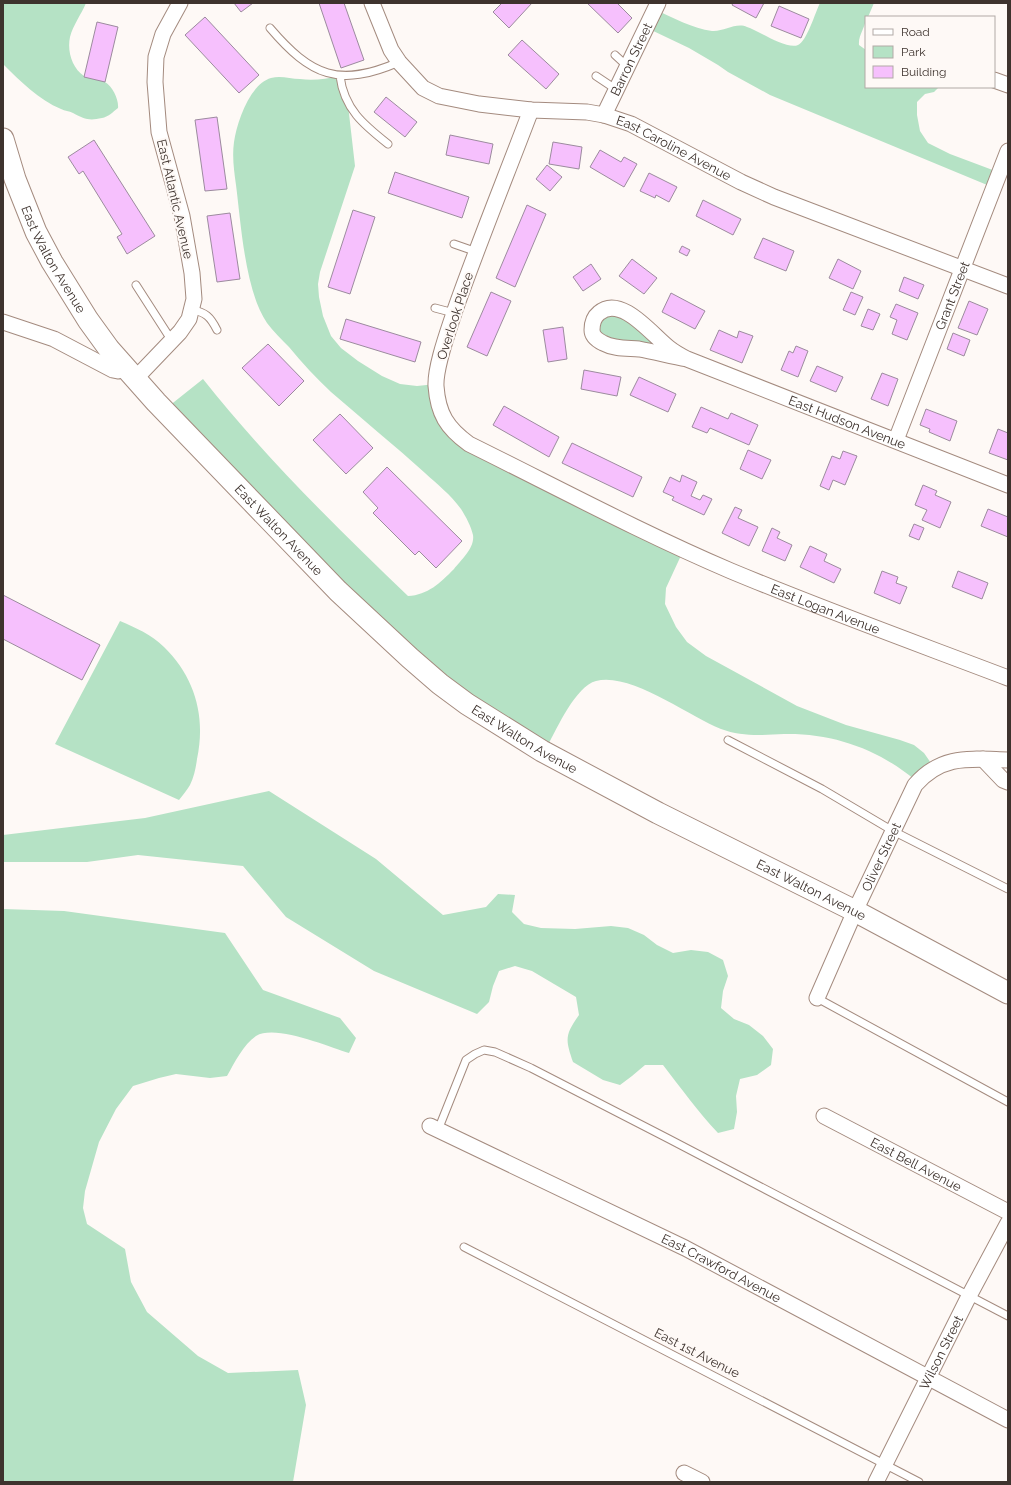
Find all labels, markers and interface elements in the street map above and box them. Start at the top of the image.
legend [865,16,995,88]
street label: Barron Street [607,20,655,98]
text: Road [901,25,930,39]
text: Park [901,45,926,59]
text: Building [901,65,947,79]
street label: East Caroline Avenue [614,112,734,183]
street label: East Atlantic Avenue [154,138,196,261]
street label: East Walton Avenue [19,203,89,316]
street label: Grant Street [932,258,972,332]
street label: Overlook Place [434,270,476,362]
street label: East Hudson Avenue [787,392,908,452]
street label: East Walton Avenue [232,481,326,578]
street label: East Logan Avenue [769,581,882,637]
street label: East Walton Avenue [469,701,580,776]
street label: Oliver Street [858,819,904,893]
street label: East Walton Avenue [754,856,869,923]
street label: East Bell Avenue [868,1134,965,1194]
street label: East Crawford Avenue [659,1230,784,1305]
street label: Wilson Street [916,1312,966,1392]
street label: East 1st Avenue [652,1325,742,1381]

